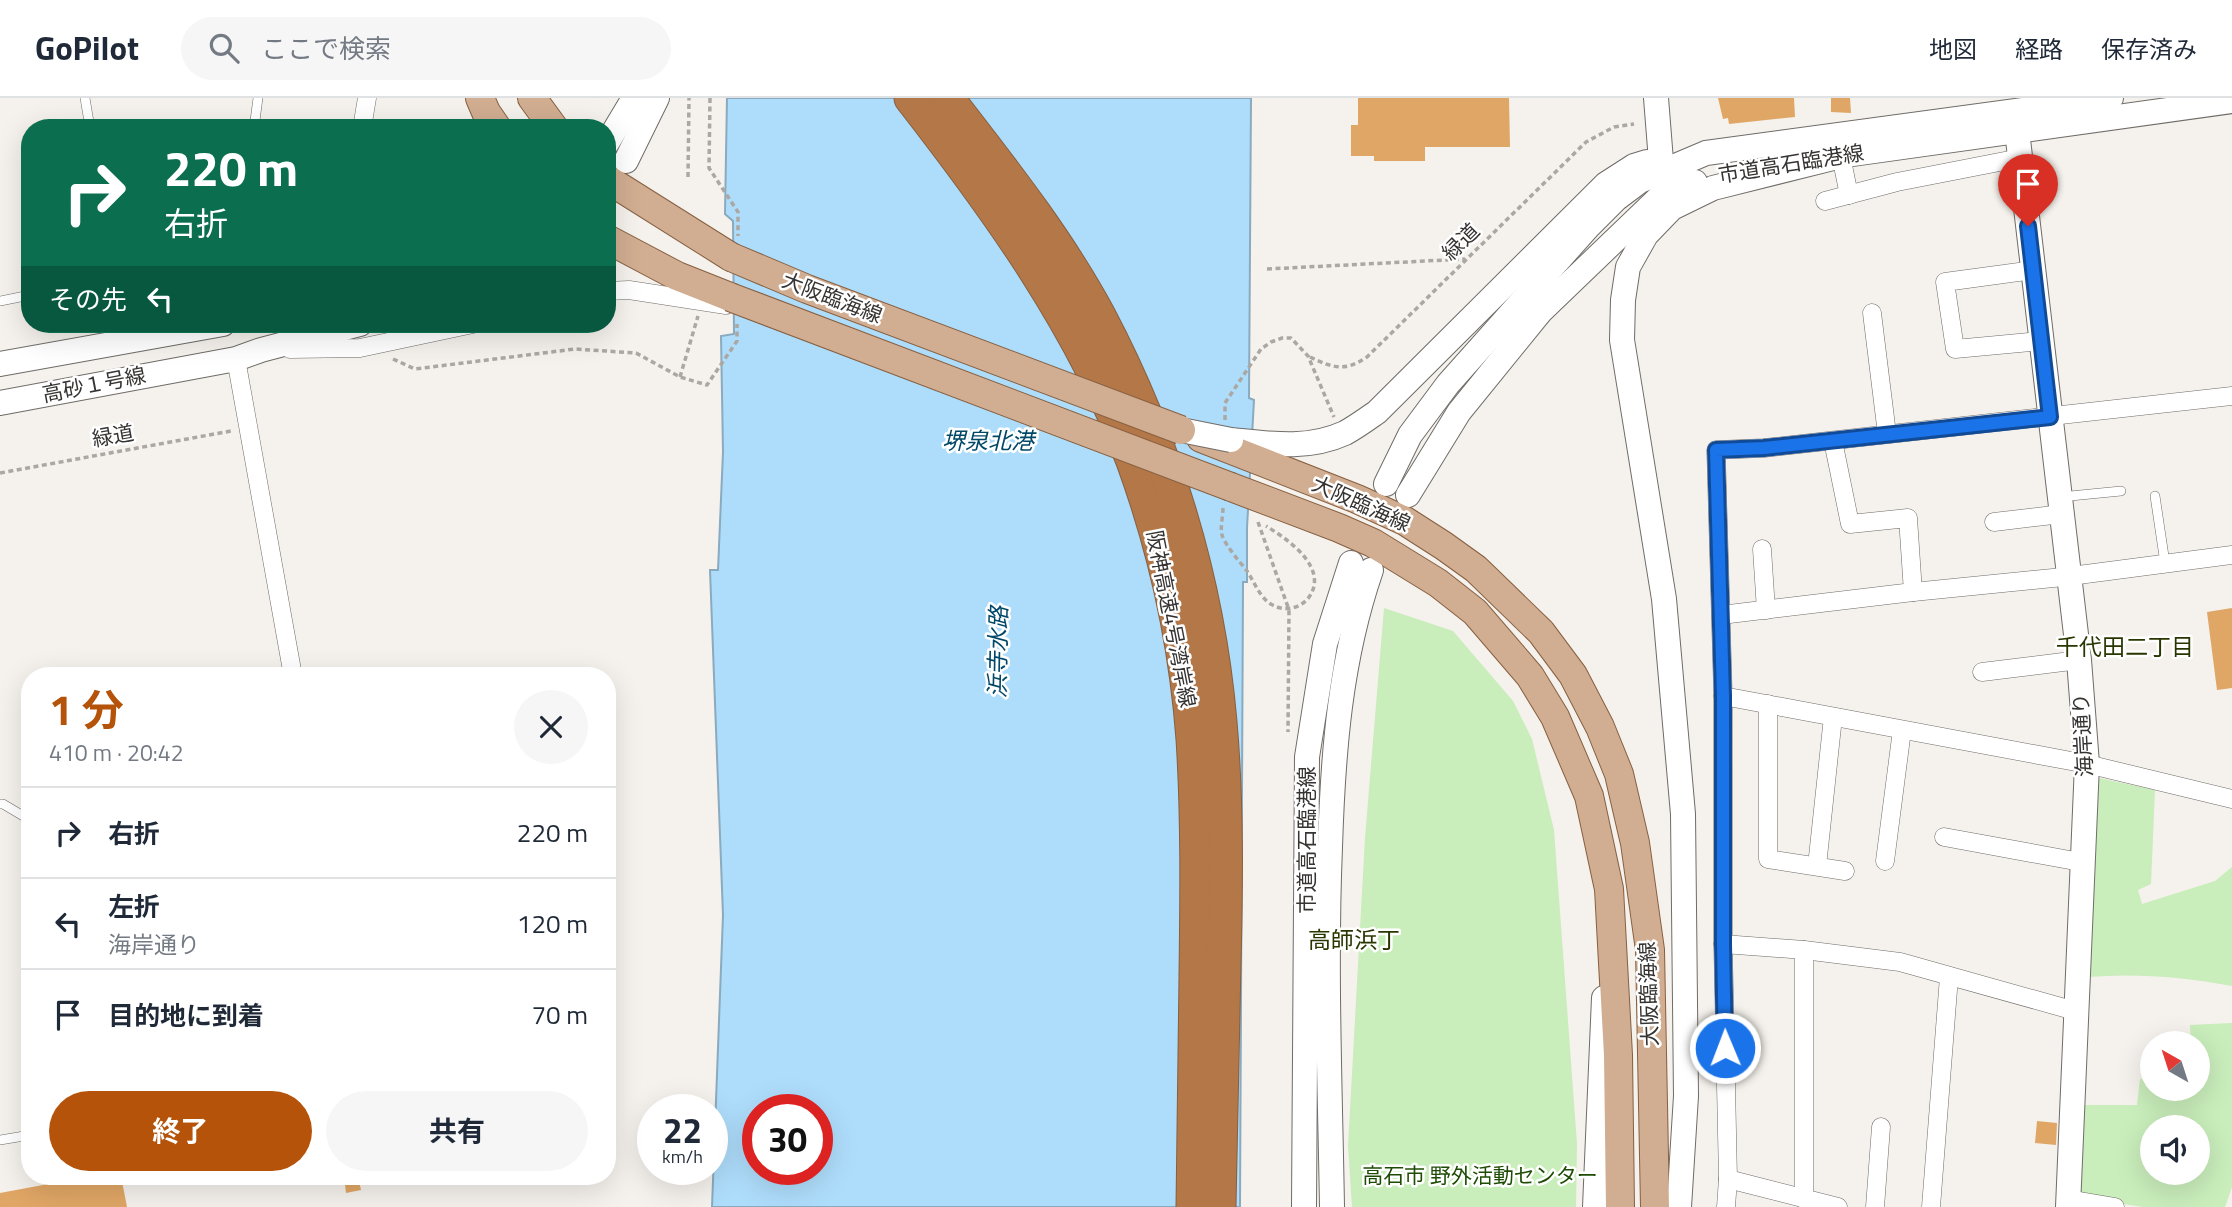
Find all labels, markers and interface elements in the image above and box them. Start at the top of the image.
search box [181,17,671,80]
text: GoPilot [35,23,139,73]
icon: search [205,29,243,67]
text: ここで検索 [261,29,391,68]
text: 地図 [1929,31,1977,67]
text: 経路 [2015,31,2063,67]
text: 保存済み [2101,31,2197,67]
text: 220 m [164,130,298,205]
street label: 市道高石臨港線 [1716,136,1866,190]
icon: right [49,147,140,238]
pin [1998,154,2058,226]
icon: arrive [2009,165,2047,203]
text: 右折 [164,199,228,247]
street label: 緑道 [1434,215,1486,267]
street label: 大阪臨海線 [778,263,887,331]
text: その先 [49,280,127,319]
icon: left [141,280,179,318]
street label: 高砂１号線 [39,358,148,410]
street label: 緑道 [89,416,136,454]
water label: 堺泉北港 [942,423,1037,458]
street label: 大阪臨海線 [1307,467,1416,539]
street label: 阪神高速4号湾岸線 [1139,528,1205,710]
water label: 浜寺水路 [979,604,1016,698]
district label: 千代田二丁目 [2056,629,2194,664]
text: 1 分 [49,677,124,741]
button: close [514,690,588,764]
street label: 海岸通り [2064,692,2100,778]
text: 410 m · 20:42 [49,735,184,770]
street label: 市道高石臨港線 [1290,767,1322,914]
text: 220 m [517,813,588,852]
icon: right [49,814,87,852]
text: 右折 [108,814,160,853]
text: 左折 [108,887,160,926]
text: 120 m [517,904,588,943]
icon: left [49,905,87,943]
district label: 高師浜丁 [1308,922,1400,957]
text: 海岸通り [108,927,200,962]
street label: 大阪臨海線 [1630,941,1666,1047]
text: 70 m [531,995,588,1034]
icon: arrive [49,996,87,1034]
text: 目的地に到着 [108,996,264,1035]
position arrow [1688,1011,1762,1085]
north arrow [2140,1031,2210,1101]
map controls [2140,1031,2210,1185]
button: 終了 [49,1091,312,1171]
button: 共有 [326,1091,588,1171]
speed limit sign: 30 [742,1094,833,1185]
text: 22 [663,1103,702,1157]
button: sound [2140,1115,2210,1185]
text: km/h [662,1143,703,1170]
park label: 高石市 野外活動センター [1362,1159,1598,1191]

